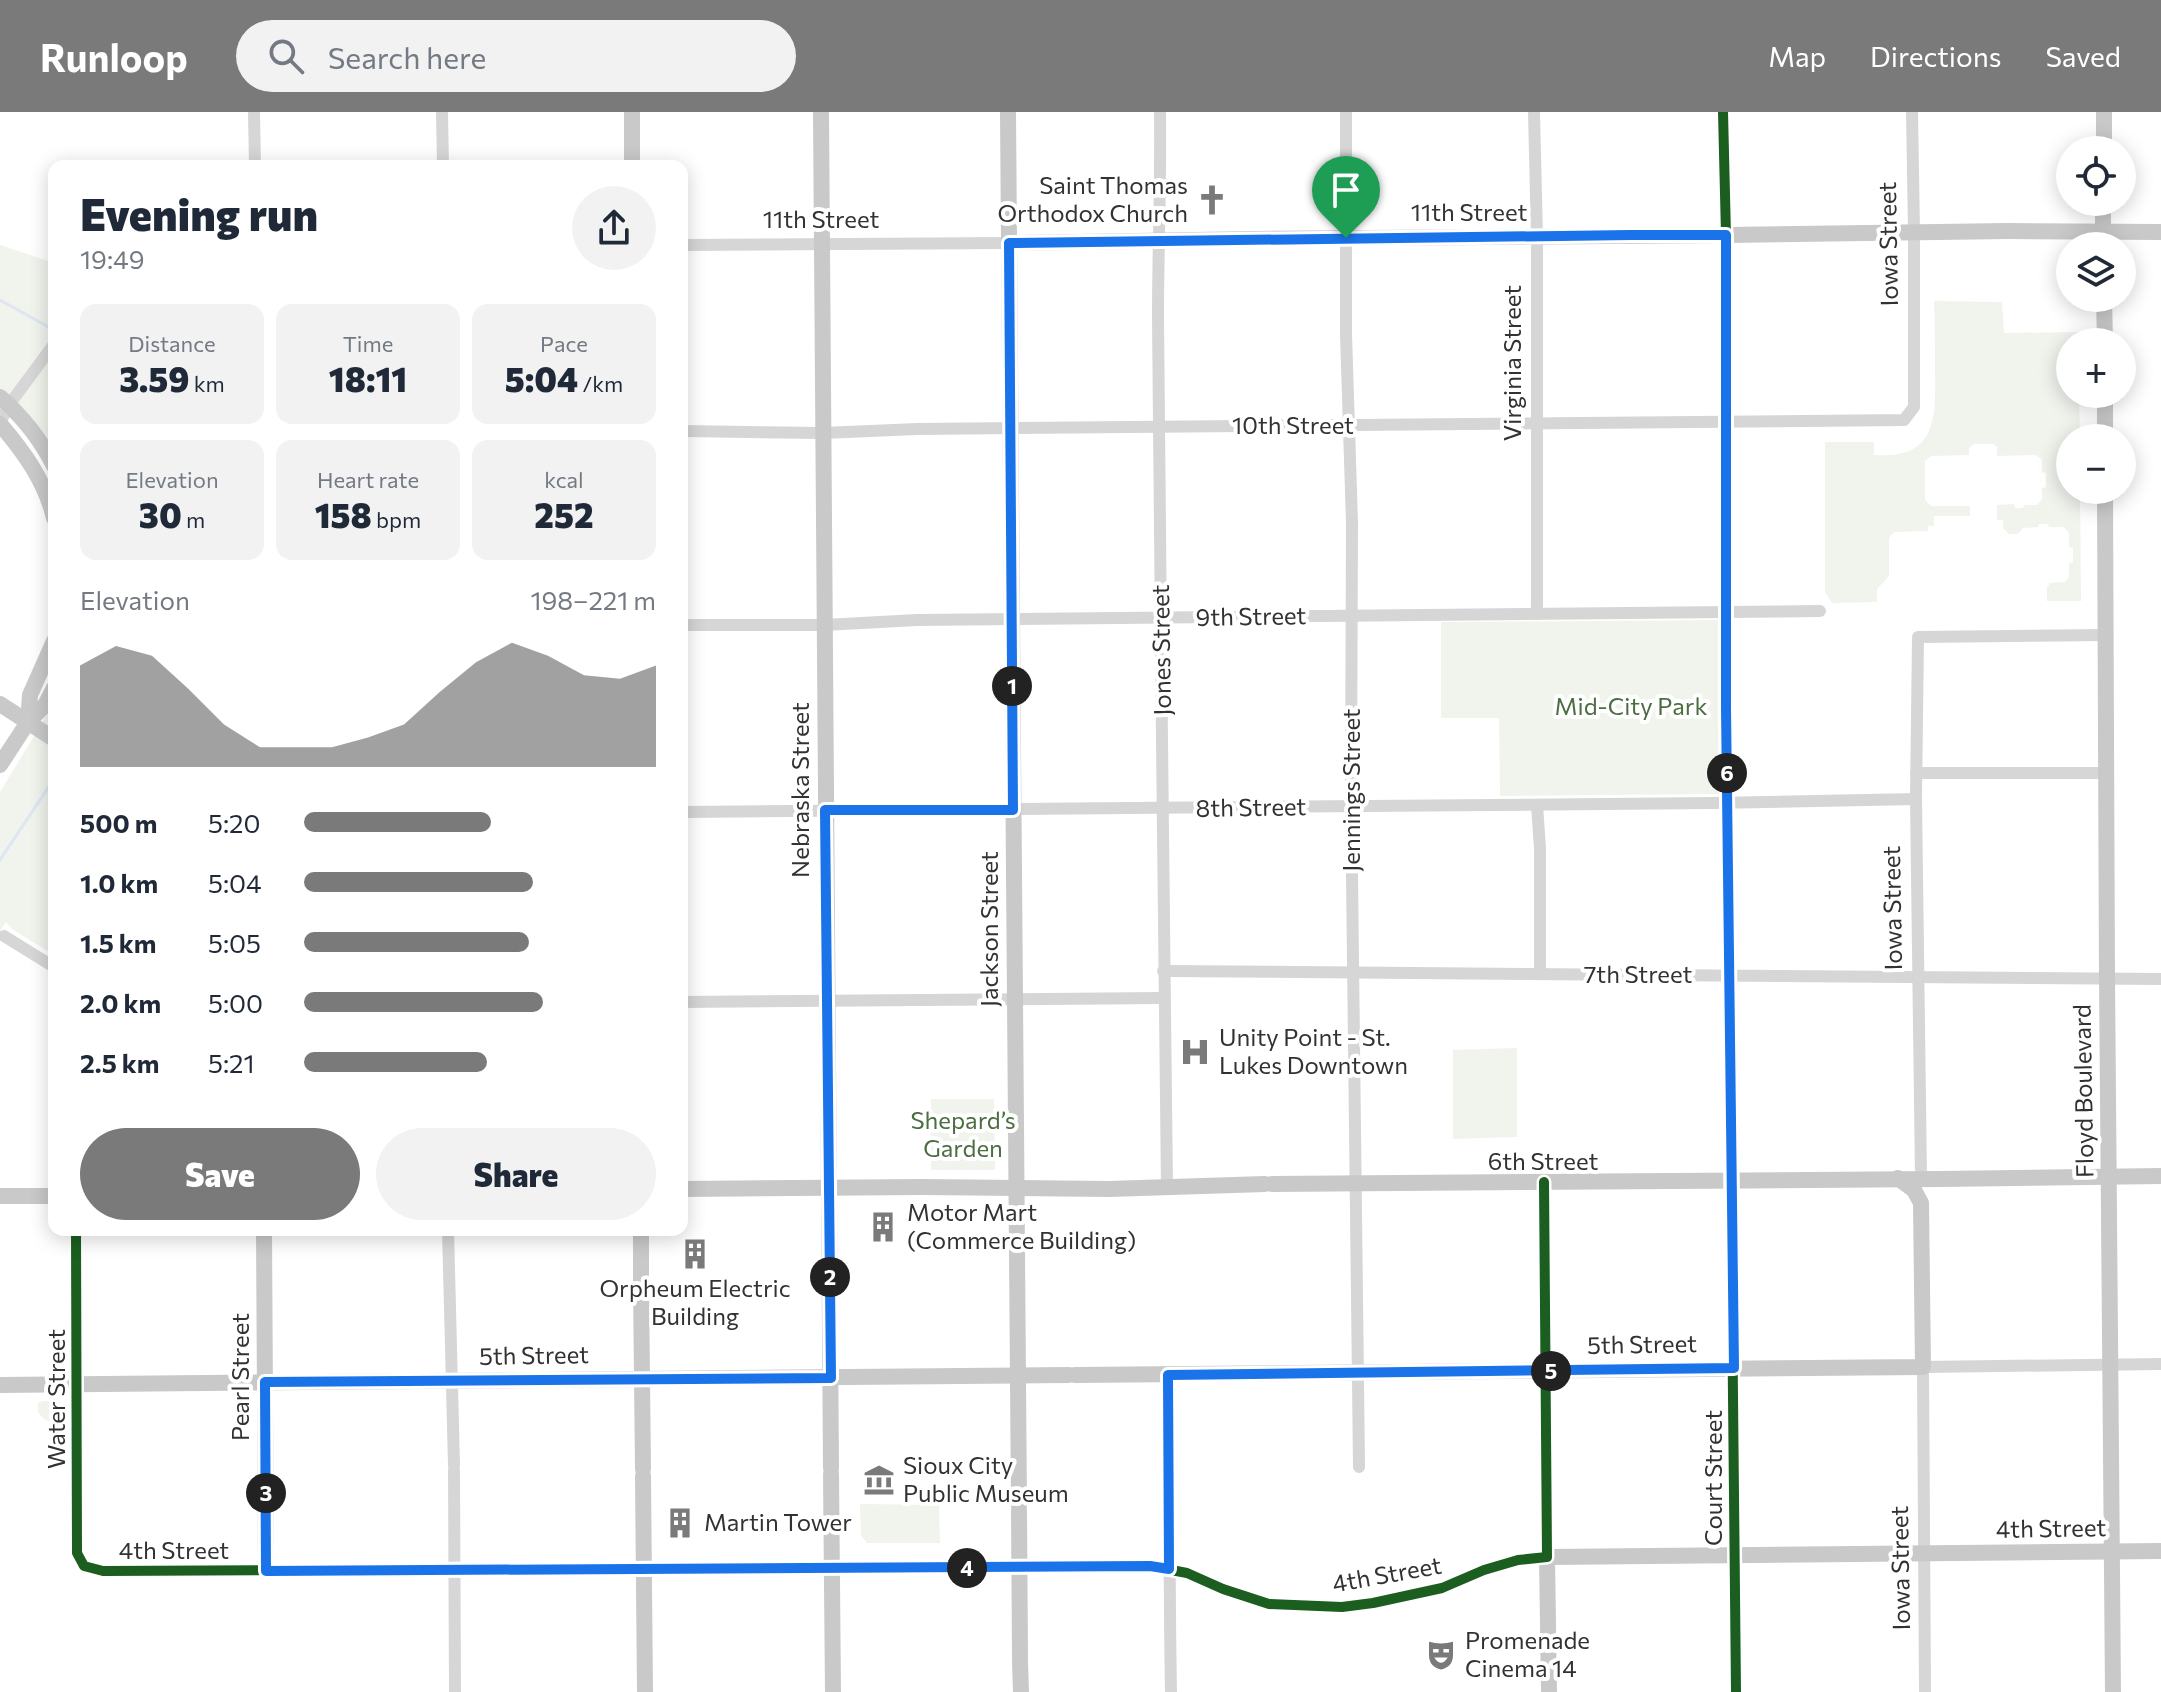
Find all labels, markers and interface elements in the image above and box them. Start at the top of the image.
search box [236,20,796,92]
text: Runloop [40,33,188,80]
icon: search [264,34,308,78]
text: Search here [328,38,486,75]
text: Map [1768,39,1826,73]
text: Directions [1870,39,2001,73]
text: Saved [2045,39,2121,73]
map controls [2056,136,2136,504]
button: locate [2056,136,2136,216]
pin [1312,156,1380,238]
icon: arrive [1324,168,1368,212]
place label: Saint Thomas Orthodox Church [997,170,1188,227]
street label: Iowa Street [1872,181,1903,307]
church icon: Saint Thomas Orthodox Church [1195,183,1229,217]
text: Evening run [80,186,318,240]
button: share [572,186,656,270]
street label: 11th Street [1411,197,1527,226]
street label: 11th Street [763,204,879,233]
button: layers [2056,232,2136,312]
text: 19:49 [80,243,144,274]
street label: Virginia Street [1497,285,1526,441]
button: + [2056,328,2136,408]
text: Distance [128,330,216,357]
text: Time [343,330,393,357]
text: Pace [540,330,588,357]
text: 3.59 [119,357,189,399]
text: 18:11 [329,357,407,399]
text: 5:04 [505,357,578,399]
text: km [189,370,225,397]
text: /km [578,370,623,397]
street label: 10th Street [1232,410,1354,439]
button: − [2056,424,2136,504]
text: Elevation [126,466,218,493]
text: Heart rate [317,466,419,493]
text: kcal [544,466,584,493]
text: 30 [139,493,182,535]
text: 158 [315,493,372,535]
text: 252 [534,493,594,535]
text: m [182,506,205,533]
text: bpm [372,506,421,533]
text: Elevation [80,584,190,615]
text: 198–221 m [530,584,656,615]
street label: Jones Street [1145,584,1176,716]
street label: 9th Street [1195,600,1307,631]
pin: 1 [992,666,1032,706]
text: 1 [1007,672,1017,699]
park label: Mid-City Park [1555,691,1707,720]
street label: Nebraska Street [785,702,814,878]
street label: Jennings Street [1336,708,1365,872]
pin: 6 [1707,753,1747,793]
text: 6 [1720,759,1734,786]
street label: 8th Street [1195,791,1307,822]
text: 500 m [80,807,157,838]
text: 5:20 [208,807,260,838]
street label: Iowa Street [1876,845,1907,971]
street label: Jackson Street [974,851,1003,1007]
text: 1.0 km [80,867,158,898]
text: 5:04 [208,867,262,898]
text: 1.5 km [80,927,156,958]
text: 5:05 [208,927,261,958]
street label: 7th Street [1584,959,1693,988]
text: 2.0 km [80,987,161,1018]
text: 5:00 [208,987,263,1018]
street label: Floyd Boulevard [2066,1004,2099,1178]
place label: Unity Point - St. Lukes Downtown [1219,1022,1408,1079]
hospital icon: Unity Point - St. Lukes Downtown [1178,1035,1212,1069]
text: 2.5 km [80,1047,159,1078]
text: 5:21 [208,1047,255,1078]
park label: Shepard’s Garden [910,1105,1016,1162]
button: Save [80,1128,360,1220]
button: Share [376,1128,656,1220]
street label: 6th Street [1488,1146,1598,1175]
place label: Motor Mart (Commerce Building) [907,1197,1136,1254]
building icon: Motor Mart (Commerce Building) [866,1210,900,1244]
building icon: Orpheum Electric Building [678,1237,712,1271]
pin: 2 [810,1257,850,1297]
text: 2 [824,1263,836,1290]
place label: Orpheum Electric Building [599,1273,791,1330]
street label: Pearl Street [225,1313,254,1441]
street label: 5th Street [1587,1328,1697,1359]
street label: Water Street [41,1329,70,1469]
street label: 5th Street [479,1339,589,1370]
pin: 5 [1531,1351,1571,1391]
text: 5 [1545,1357,1557,1384]
street label: Court Street [1698,1410,1727,1546]
place label: Sioux City Public Museum [903,1450,1069,1507]
museum icon: Sioux City Public Museum [862,1463,896,1497]
pin: 3 [246,1473,286,1513]
text: 3 [260,1479,272,1506]
street label: Iowa Street [1884,1505,1915,1631]
building icon: Martin Tower [663,1506,697,1540]
place label: Martin Tower [704,1507,852,1536]
street label: 4th Street [1996,1512,2107,1543]
street label: 4th Street [119,1535,229,1564]
pin: 4 [947,1548,987,1588]
street label: 4th Street [1330,1550,1444,1597]
text: 4 [960,1554,974,1581]
place label: Promenade Cinema 14 [1465,1625,1590,1682]
theatre icon: Promenade Cinema 14 [1424,1638,1458,1672]

